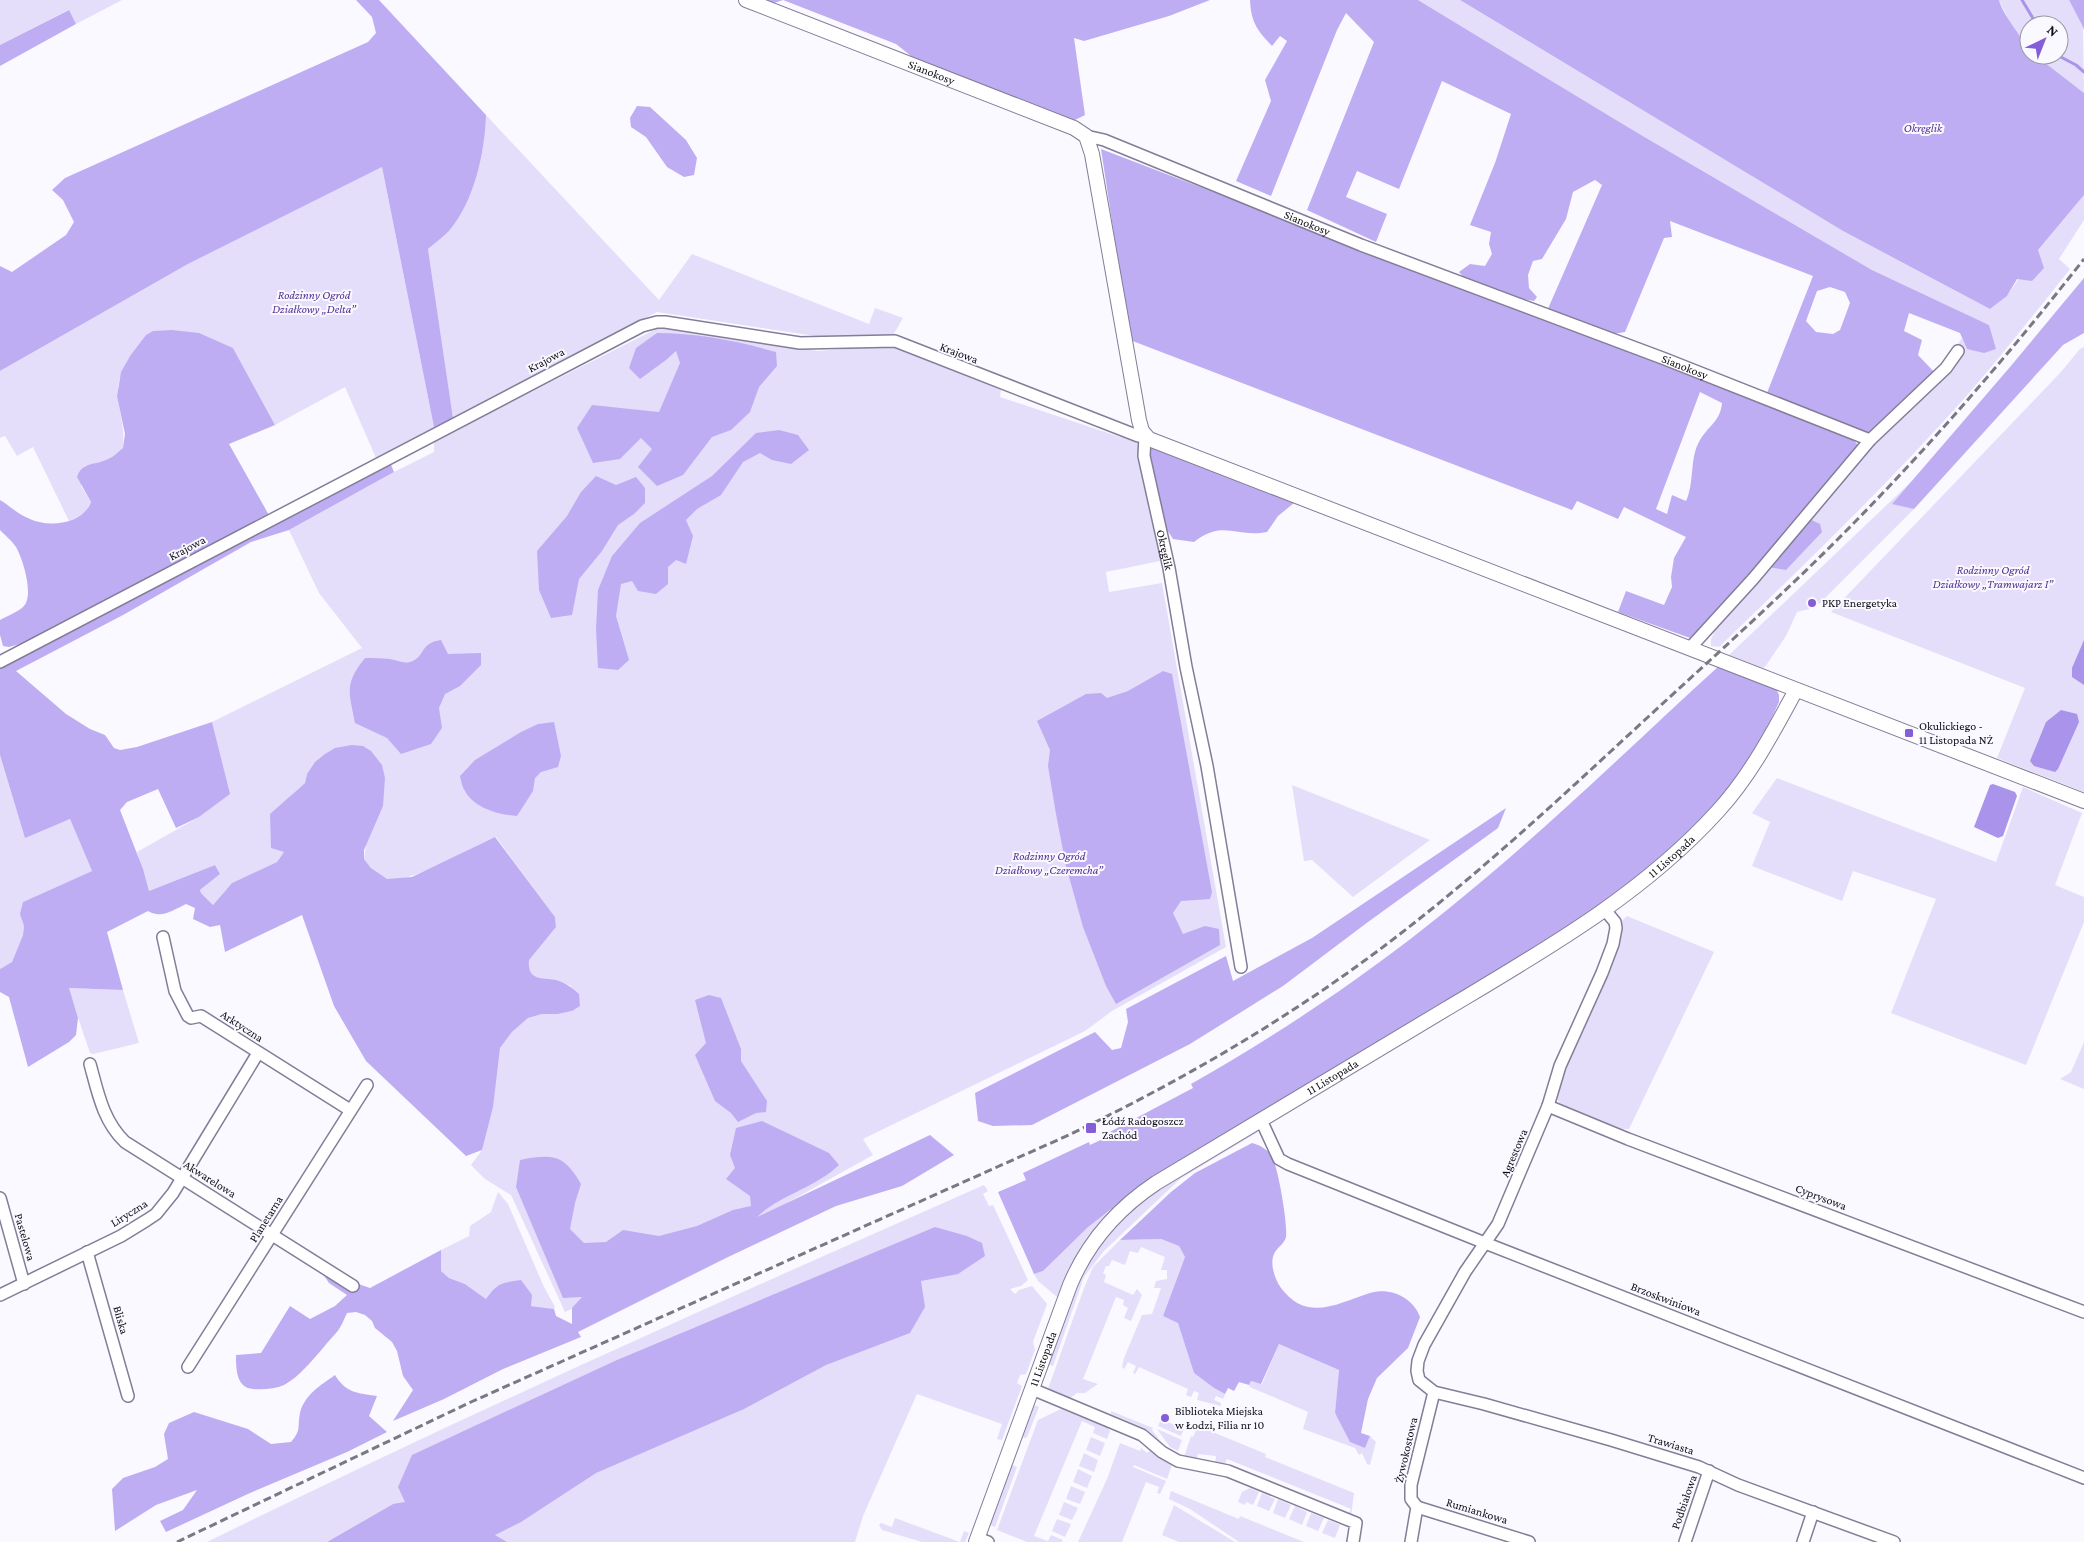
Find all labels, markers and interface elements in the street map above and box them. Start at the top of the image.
north arrow [2019,15,2069,65]
text: N [2044,21,2062,40]
street label: Sianokosy [906,57,957,88]
park label: Okręglik [1904,121,1943,135]
street label: Sianokosy [1282,207,1333,239]
park label: Rodzinny Ogród Działkowy „Delta” [272,288,357,316]
street label: Krajowa [938,339,980,367]
street label: Krajowa [525,344,567,375]
street label: Sianokosy [1660,351,1710,382]
street label: Okręglik [1154,528,1176,572]
street label: Krajowa [166,532,208,563]
park label: Rodzinny Ogród Działkowy „Tramwajarz I” [1933,563,2054,591]
place label: PKP Energetyka [1822,596,1898,610]
marker: PKP Energetyka [1806,597,1818,609]
place label: Okulickiego - 11 Listopada NŻ [1919,719,1993,747]
marker: Okulickiego - 11 Listopada NŻ [1903,727,1915,739]
street label: 11 Listopada [1645,832,1698,881]
park label: Rodzinny Ogród Działkowy „Czeremcha” [995,849,1104,877]
street label: Arktyczna [218,1007,266,1045]
street label: 11 Listopada [1304,1056,1361,1098]
place label: Łódź Radogoszcz Zachód [1102,1114,1184,1142]
marker: Łódź Radogoszcz Zachód [1084,1121,1098,1135]
street label: Agrestowa [1498,1127,1531,1179]
street label: Akwarelowa [181,1157,239,1201]
street label: Cyprysowa [1793,1181,1849,1213]
street label: Planetarna [246,1193,286,1245]
street label: Liryczna [108,1196,150,1230]
street label: Pastelowa [12,1212,39,1263]
street label: Brzoskwiniowa [1629,1279,1703,1319]
street label: Bliska [110,1304,132,1336]
street label: 11 Listopada [1027,1329,1060,1388]
place label: Biblioteka Miejska w Łodzi, Filia nr 10 [1175,1404,1265,1432]
marker: Biblioteka Miejska w Łodzi, Filia nr 10 [1159,1412,1171,1424]
street label: Żywokostowa [1392,1415,1420,1484]
street label: Trawiasta [1646,1430,1696,1458]
street label: Podbiałowa [1668,1473,1700,1531]
street label: Rumiankowa [1445,1495,1510,1527]

